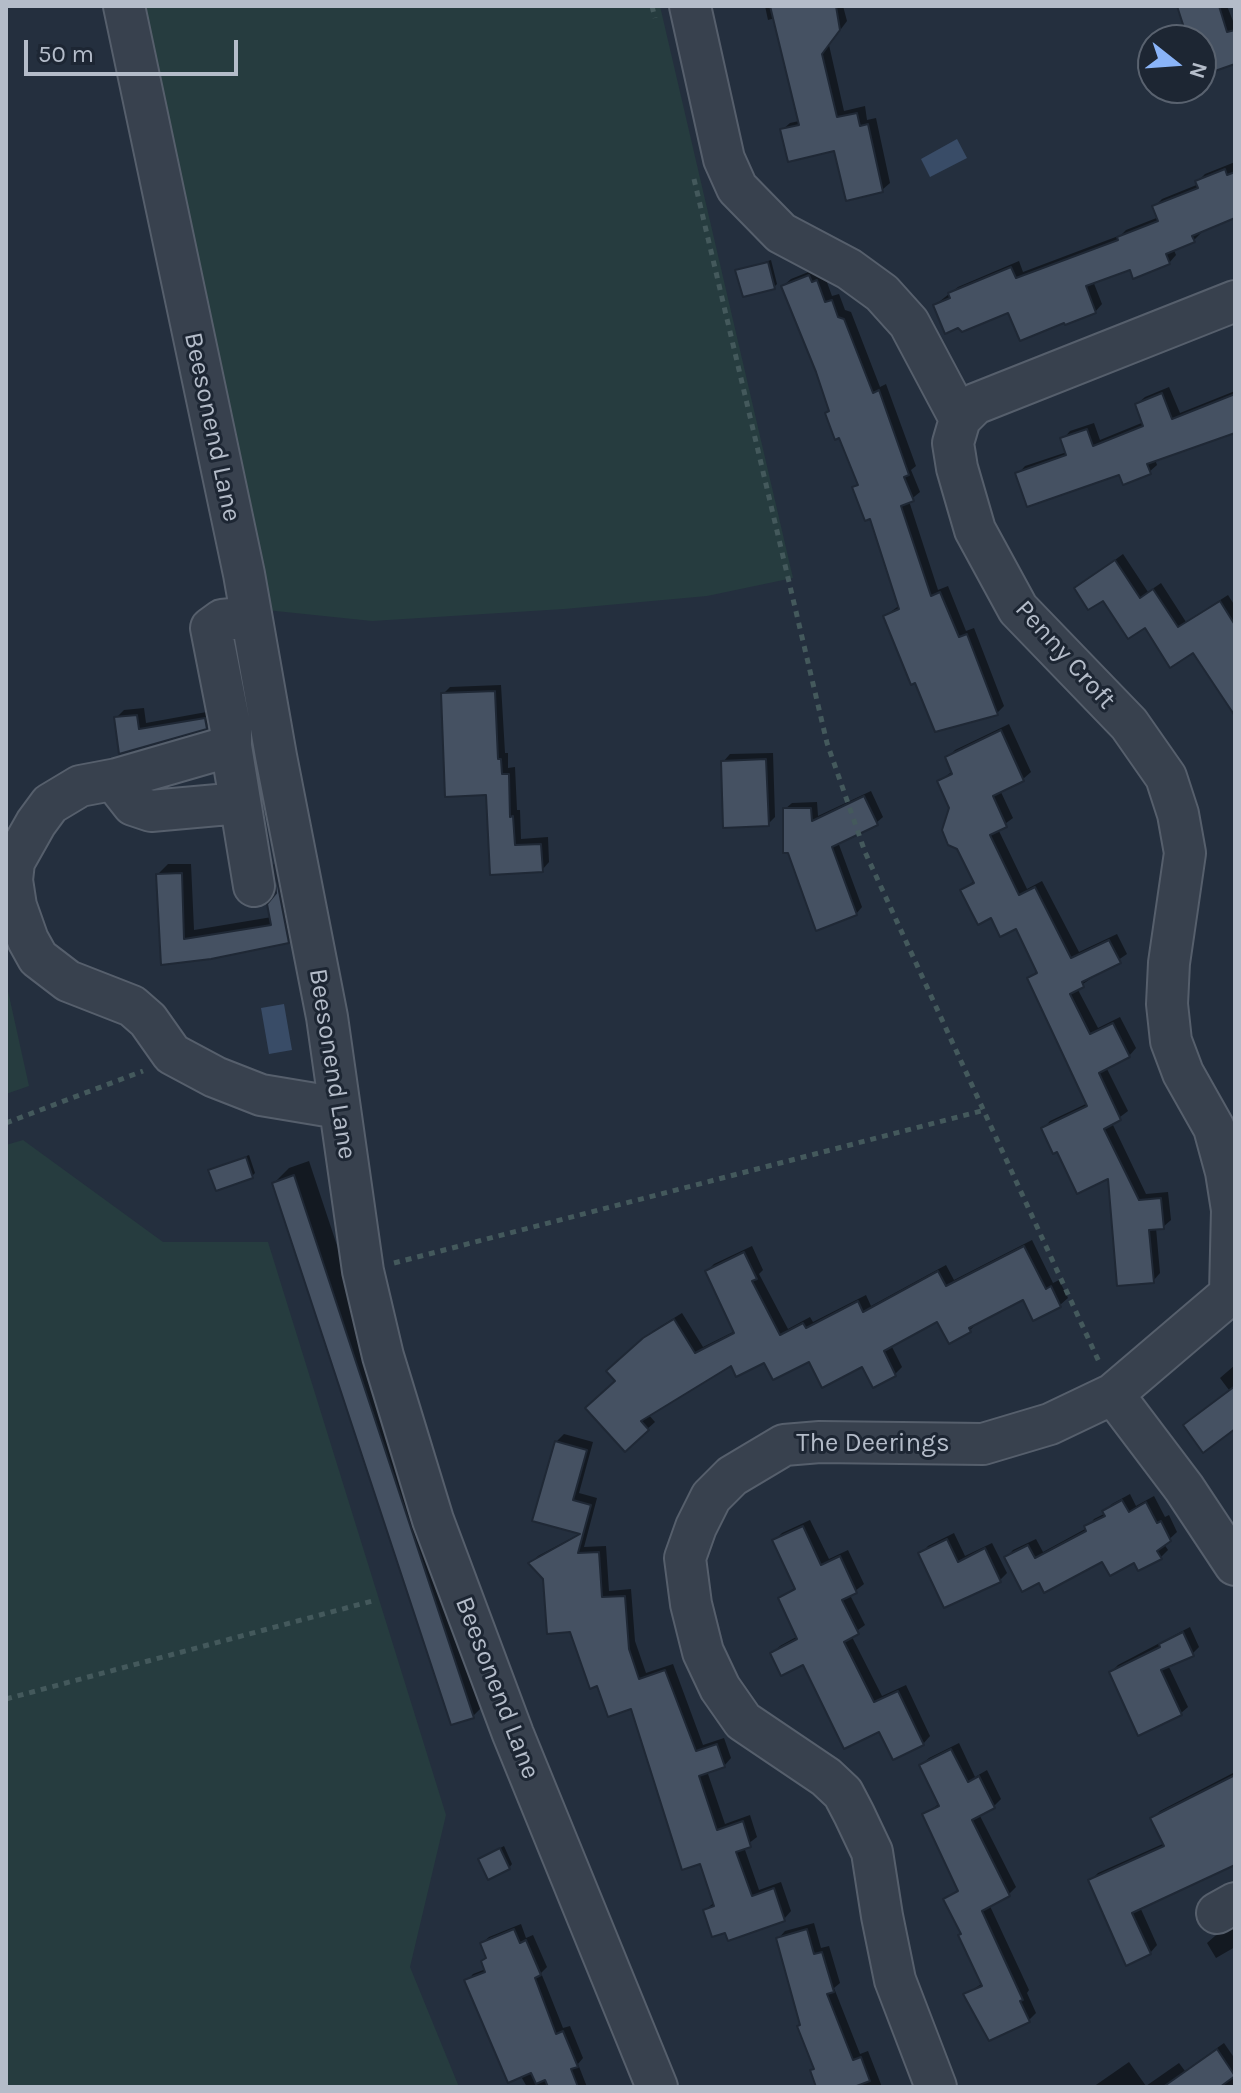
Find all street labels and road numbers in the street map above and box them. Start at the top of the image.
street label: Beesonend Lane [177,330,247,524]
street label: Penny Croft [1008,594,1122,716]
street label: Beesonend Lane [302,966,362,1162]
street label: The Deerings [796,1428,950,1460]
street label: Beesonend Lane [448,1593,546,1783]

